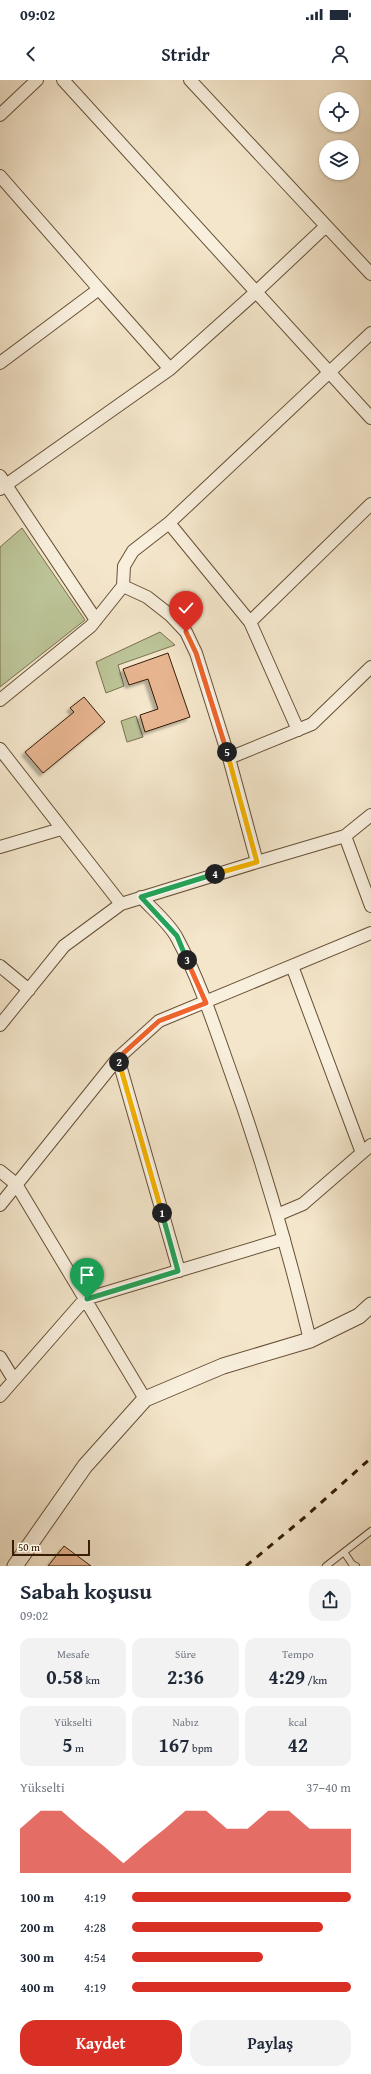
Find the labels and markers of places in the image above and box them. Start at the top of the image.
pin [169,591,203,632]
pin: 5 [217,742,237,762]
pin: 4 [205,864,225,884]
pin: 3 [177,950,197,970]
pin: 2 [109,1052,129,1072]
pin: 1 [152,1203,172,1223]
pin [70,1258,104,1299]

